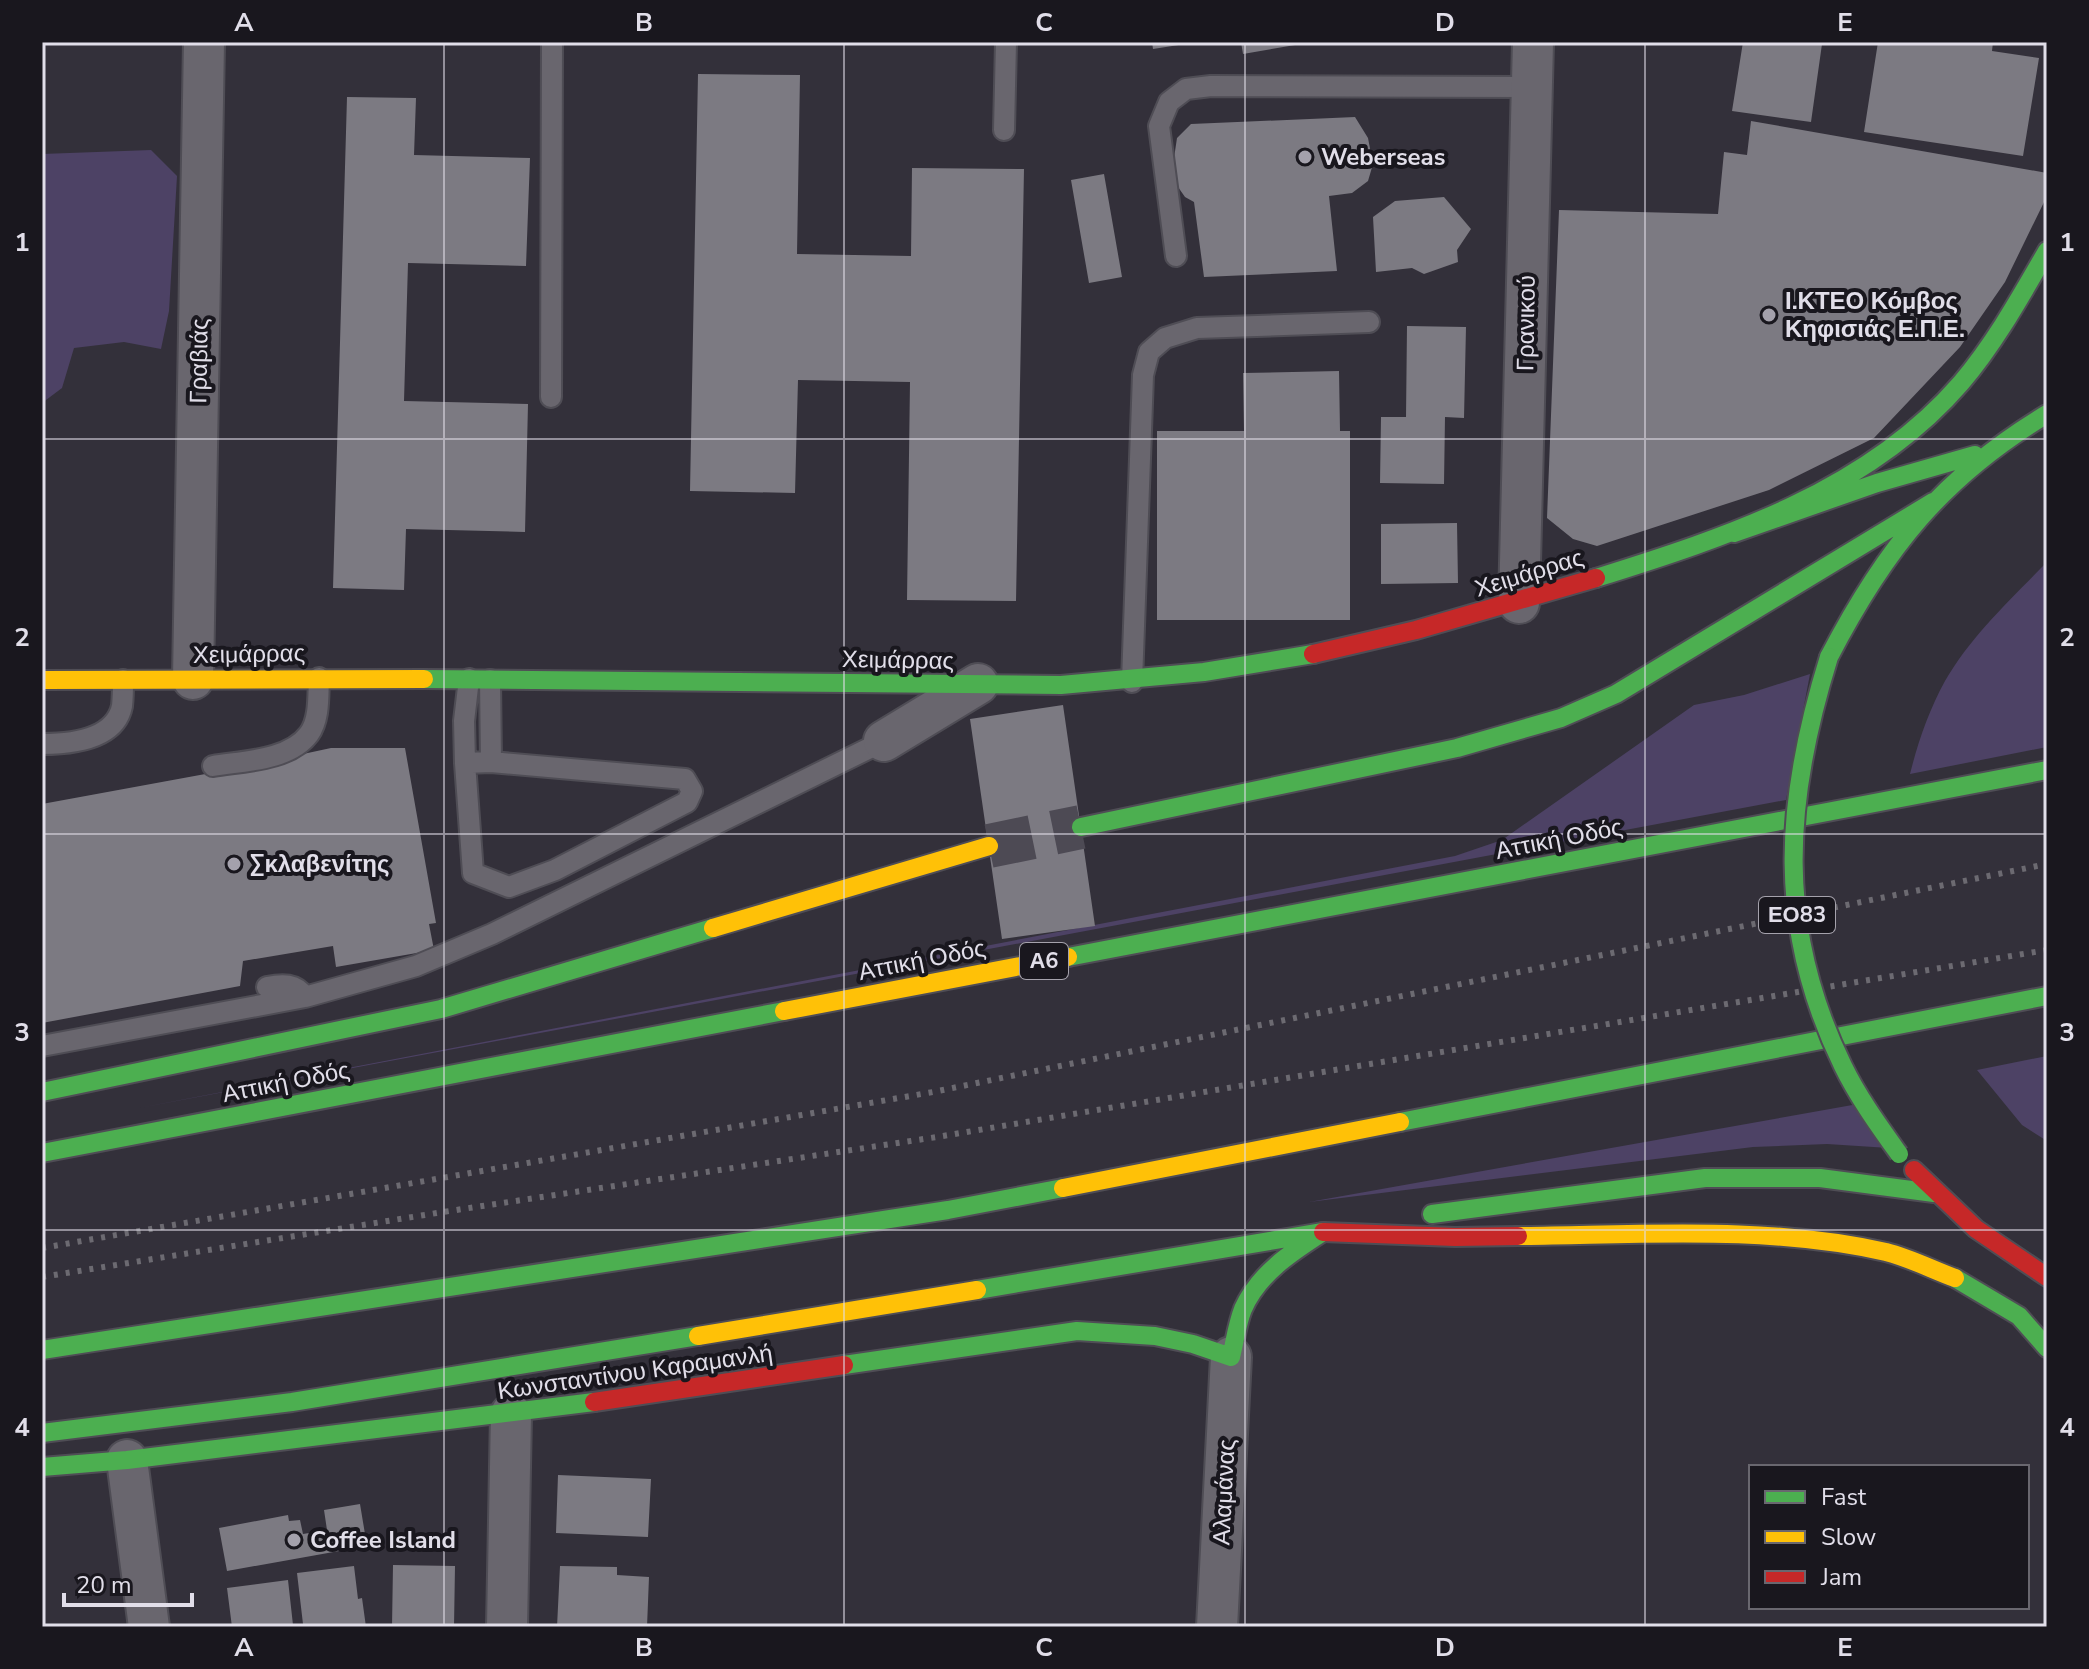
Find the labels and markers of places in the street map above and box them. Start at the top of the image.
place label: Weberseas [1321,141,1445,173]
marker: Weberseas [1296,148,1314,166]
place label: Ι.ΚΤΕΟ Κόμβος Κηφισιάς Ε.Π.Ε. [1785,285,1965,345]
marker: Ι.ΚΤΕΟ Κόμβος Κηφισιάς Ε.Π.Ε. [1760,306,1778,324]
place label: Σκλαβενίτης [250,848,390,880]
marker: Σκλαβενίτης [225,855,243,873]
place label: Coffee Island [310,1524,456,1556]
marker: Coffee Island [285,1531,303,1549]

